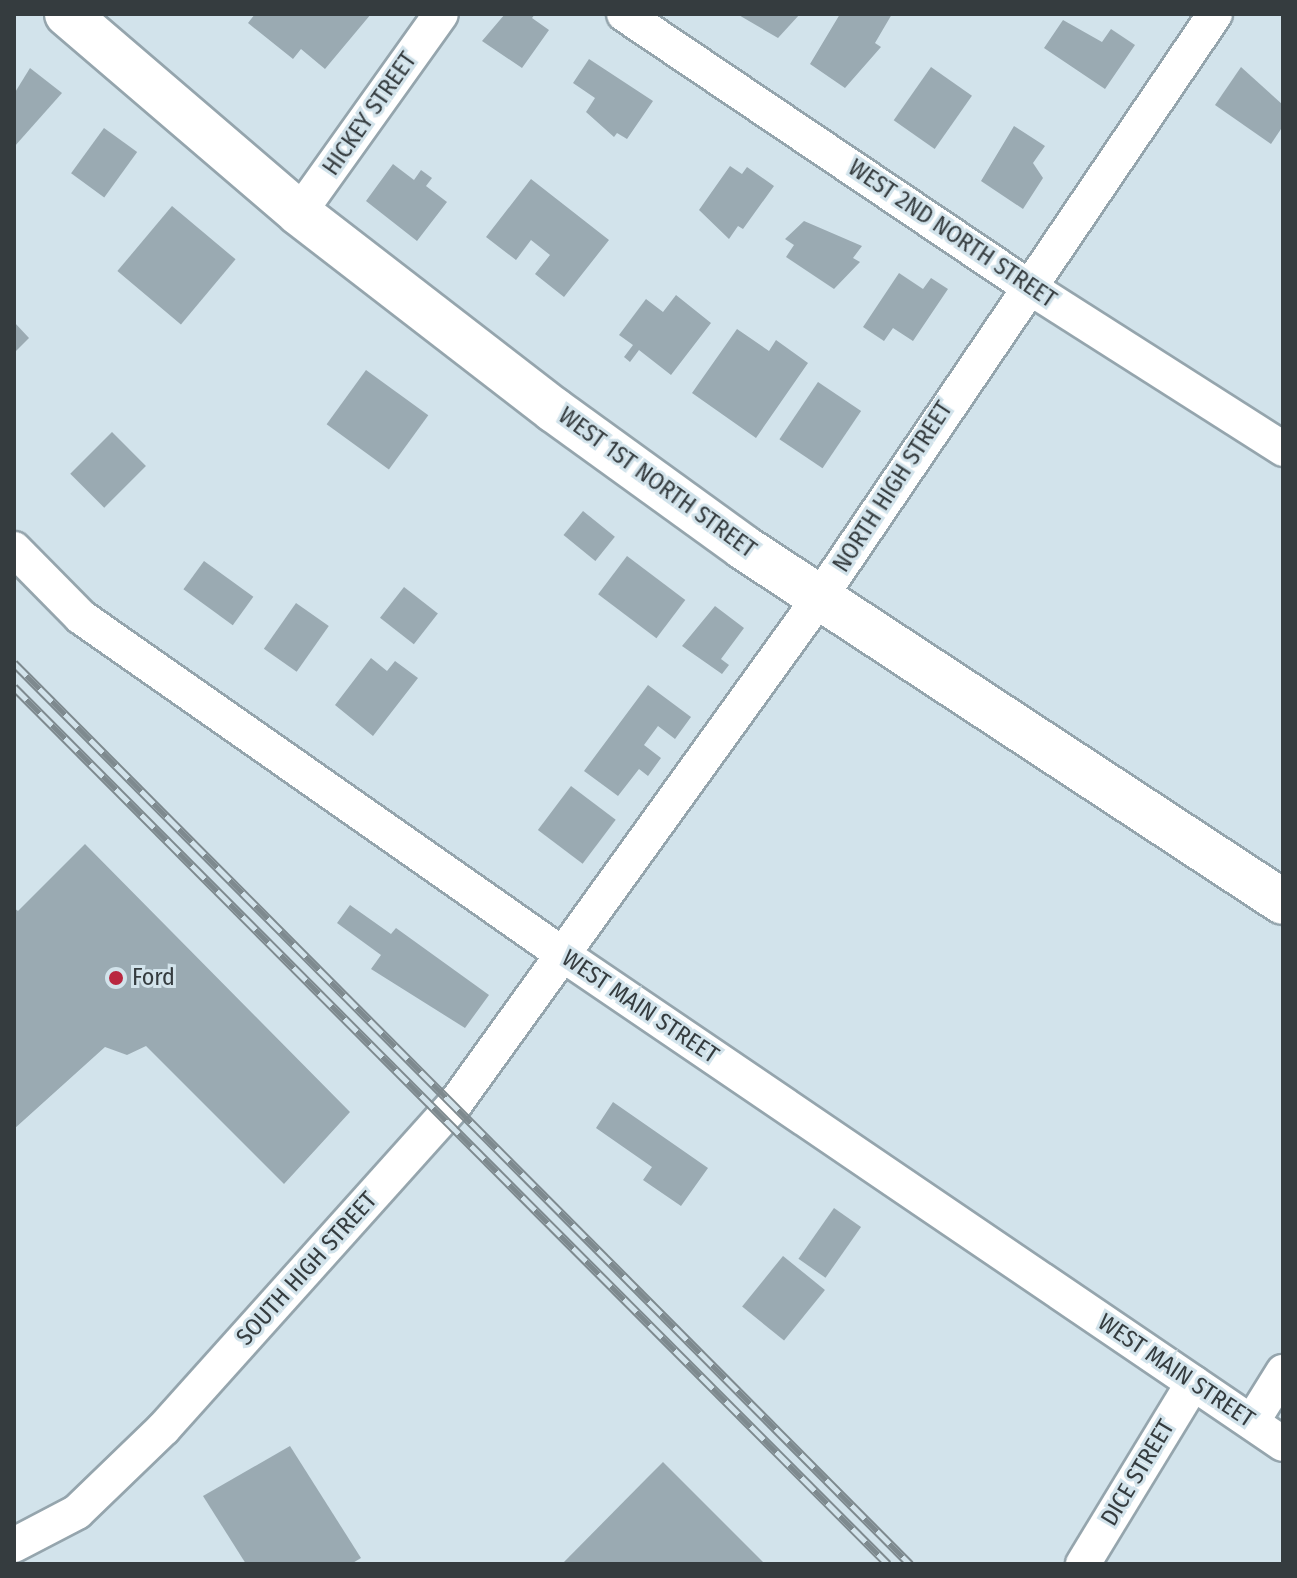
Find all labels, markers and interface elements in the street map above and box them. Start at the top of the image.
street label: HICKEY STREET [317,47,423,181]
street label: WEST 2ND NORTH STREET [843,154,1061,314]
street label: NORTH HIGH STREET [827,396,959,578]
street label: WEST 1ST NORTH STREET [553,402,761,564]
street label: WEST MAIN STREET [556,944,724,1070]
place label: Ford [132,964,175,992]
marker: Ford [107,969,125,987]
street label: SOUTH HIGH STREET [231,1186,383,1352]
street label: WEST MAIN STREET [1092,1308,1260,1434]
street label: DICE STREET [1095,1415,1181,1531]

